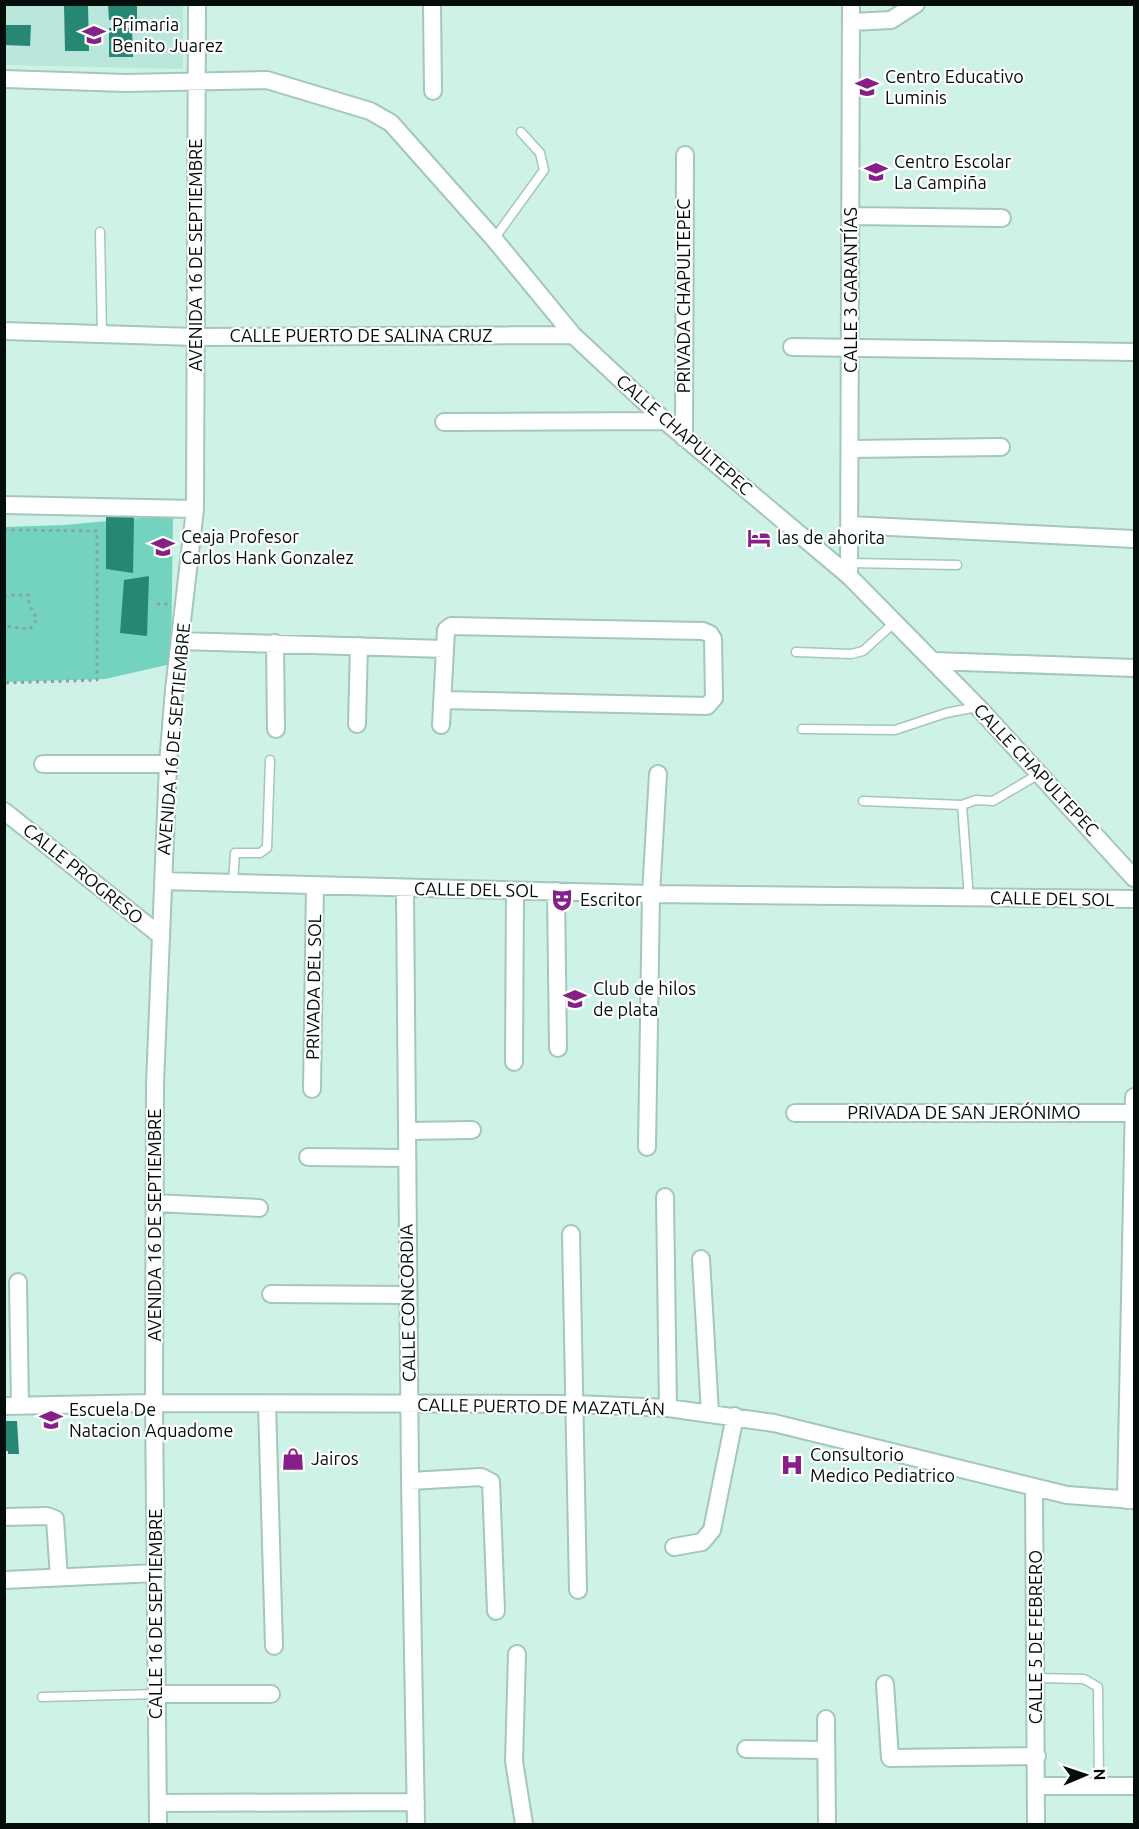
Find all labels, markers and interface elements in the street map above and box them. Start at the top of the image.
place label: Primaria Benito Juarez [112,14,223,55]
school or university icon: Primaria Benito Juarez [81,22,107,48]
place label: Centro Educativo Luminis [885,66,1024,107]
school or university icon: Centro Educativo Luminis [854,74,880,100]
street label: AVENIDA 16 DE SEPTIEMBRE [185,139,205,371]
place label: Centro Escolar La Campiña [894,151,1012,192]
school or university icon: Centro Escolar La Campiña [863,159,889,185]
street label: PRIVADA CHAPULTEPEC [673,199,693,393]
street label: CALLE 3 GARANTÍAS [839,207,860,373]
street label: CALLE PUERTO DE SALINA CRUZ [229,325,493,345]
street label: CALLE CHAPULTEPEC [613,370,757,499]
hotel icon: las de ahorita [746,525,772,551]
place label: Ceaja Profesor Carlos Hank Gonzalez [181,526,354,567]
place label: las de ahorita [777,527,885,547]
school or university icon: Ceaja Profesor Carlos Hank Gonzalez [150,534,176,560]
street label: AVENIDA 16 DE SEPTIEMBRE [153,622,193,856]
street label: CALLE CHAPULTEPEC [970,699,1103,839]
street label: CALLE PROGRESO [20,819,148,928]
street label: CALLE DEL SOL [414,878,538,900]
theatre icon: Escritor [549,887,575,913]
street label: CALLE DEL SOL [990,887,1114,909]
place label: Escritor [580,889,642,909]
street label: PRIVADA DEL SOL [302,914,324,1060]
place label: Club de hilos de plata [593,978,696,1019]
school or university icon: Club de hilos de plata [562,986,588,1012]
street label: PRIVADA DE SAN JERÓNIMO [847,1101,1081,1122]
street label: AVENIDA 16 DE SEPTIEMBRE [144,1109,164,1341]
street label: CALLE CONCORDIA [396,1223,418,1382]
street label: CALLE PUERTO DE MAZATLÁN [417,1393,665,1418]
place label: Escuela De Natacion Aquadome [69,1399,233,1440]
school or university icon: Escuela De Natacion Aquadome [38,1407,64,1433]
place label: Consultorio Medico Pediatrico [810,1444,955,1485]
shop icon: Jairos [280,1446,306,1472]
place label: Jairos [311,1448,359,1468]
hospital icon: Consultorio Medico Pediatrico [779,1452,805,1478]
street label: CALLE 16 DE SEPTIEMBRE [145,1509,165,1719]
street label: CALLE 5 DE FEBRERO [1025,1550,1045,1724]
north arrow [1055,1745,1115,1805]
text: N [1091,1768,1109,1781]

